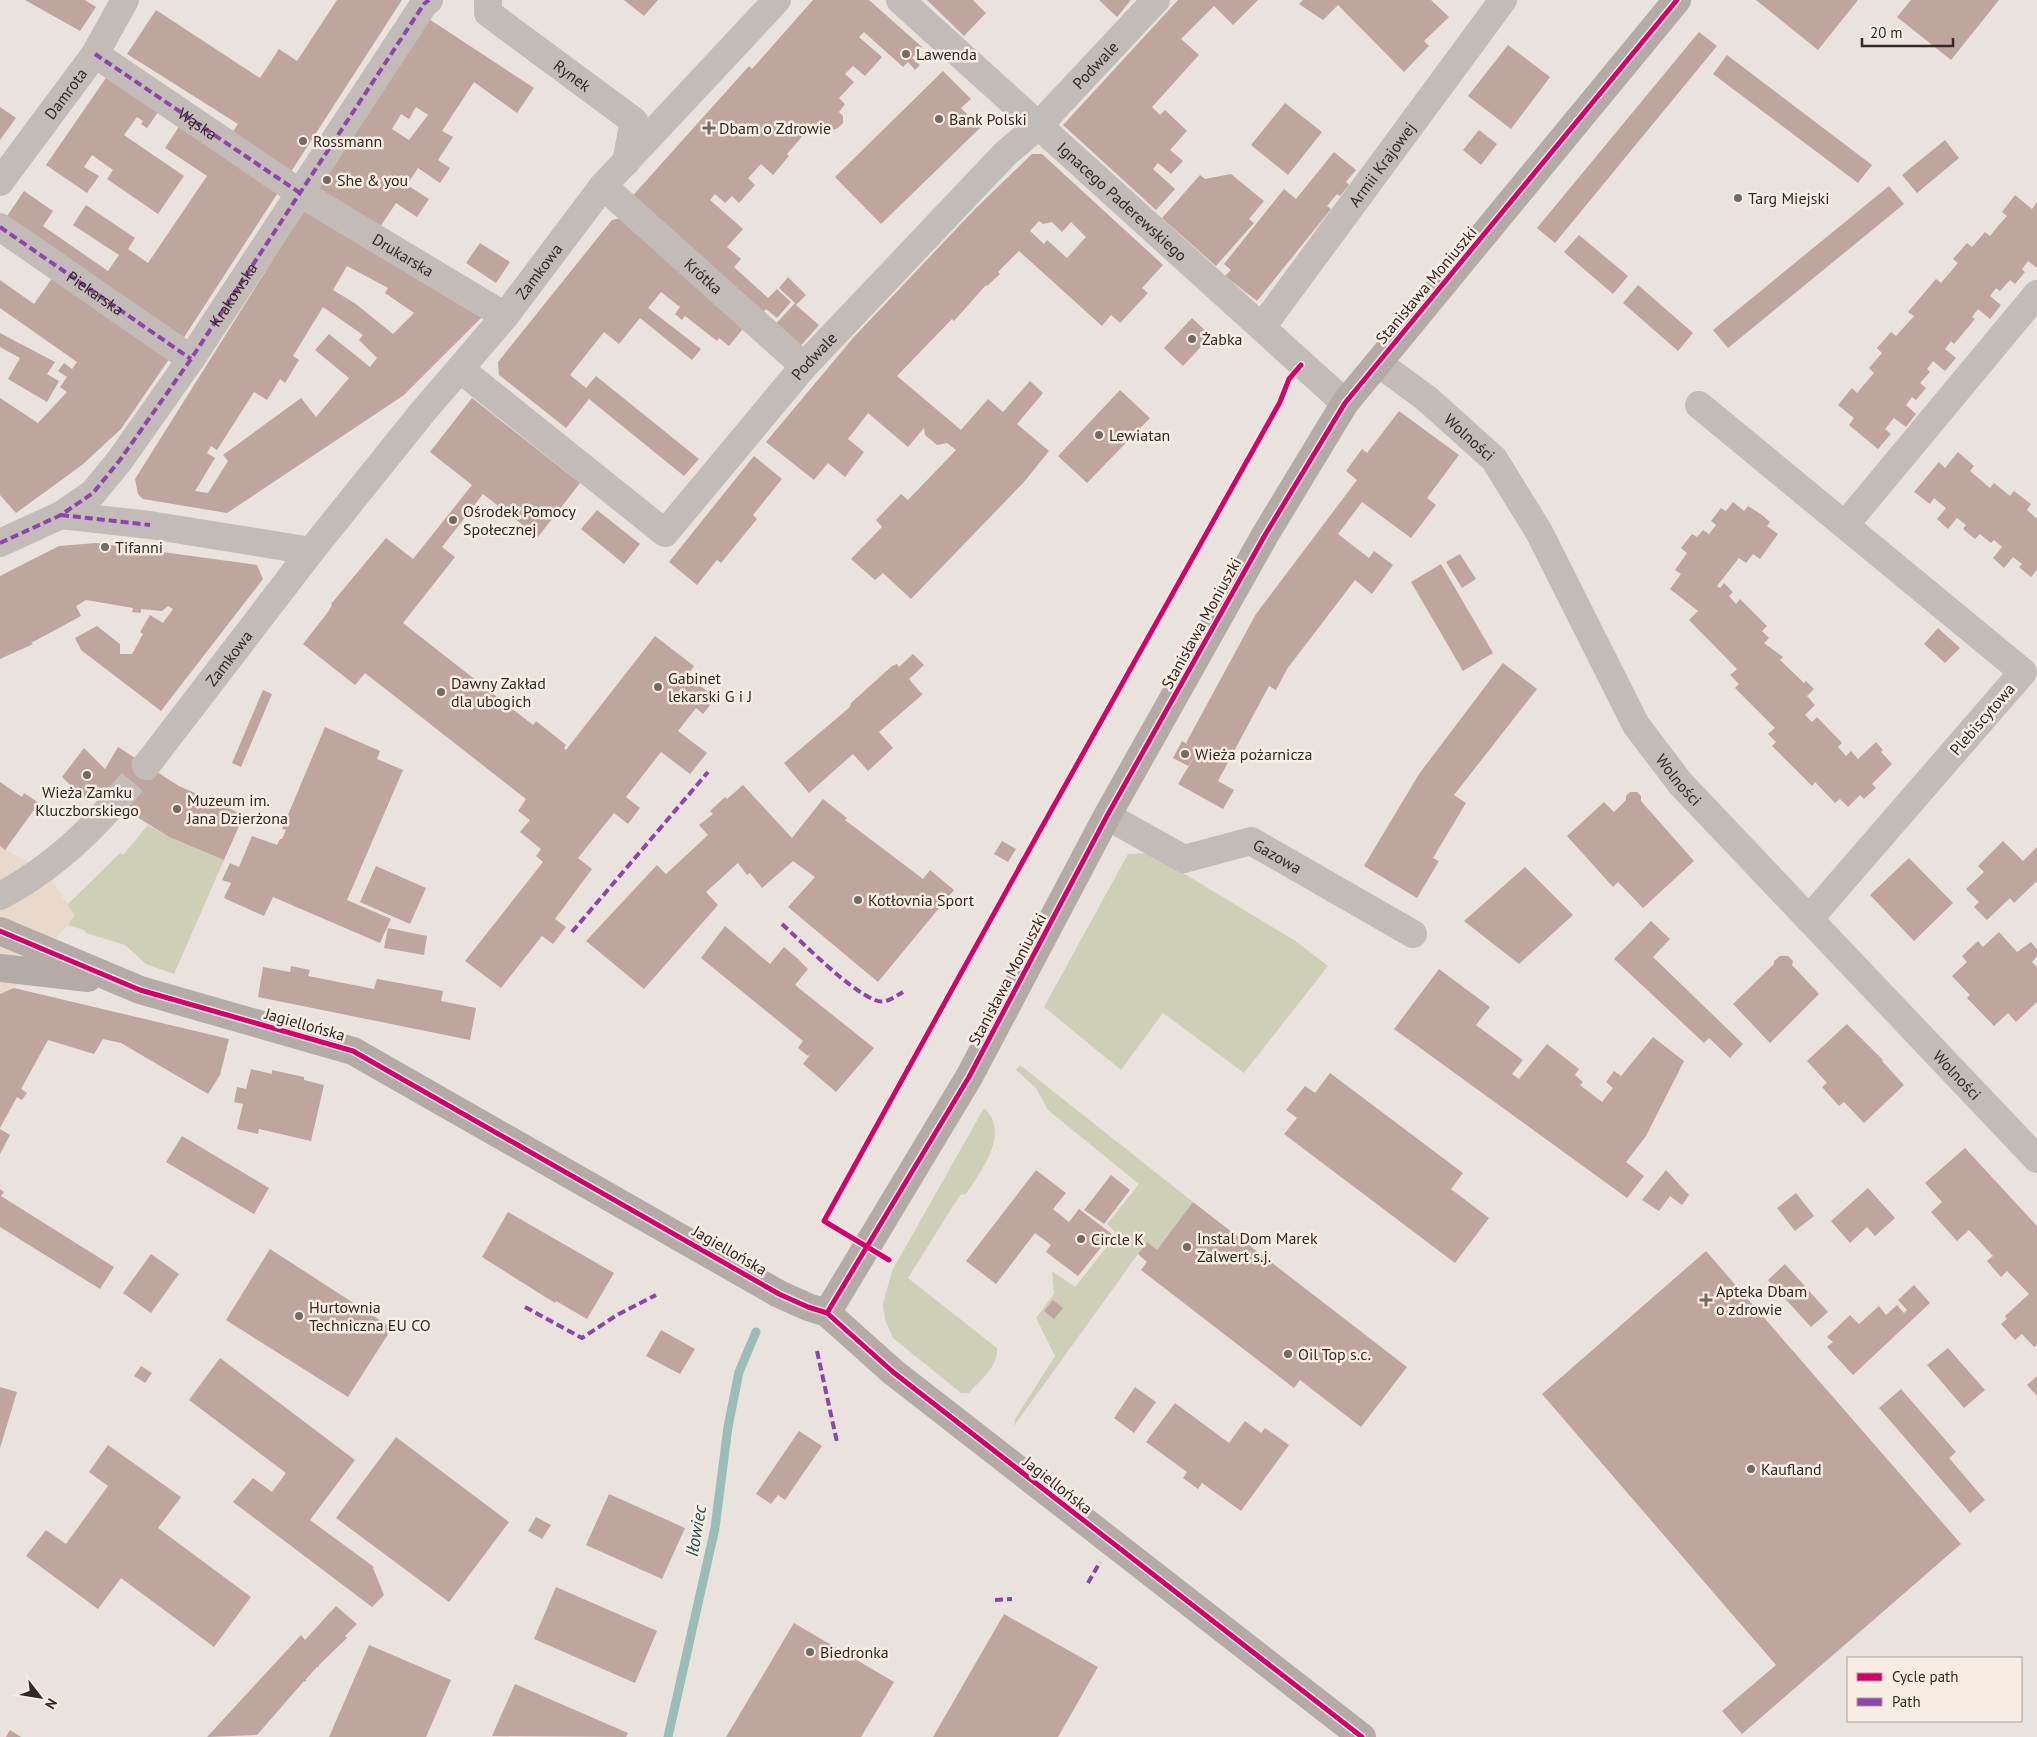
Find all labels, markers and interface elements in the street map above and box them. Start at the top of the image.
scale bar [1862,15,1953,47]
text: 20 m [1870,23,1903,42]
street label: Podwale [1068,37,1122,93]
place label: Lawenda [916,44,977,64]
marker: Lawenda [900,48,912,60]
street label: Rynek [550,55,595,96]
street label: Damrota [40,64,91,123]
street label: Wąska [174,103,221,144]
place label: Bank Polski [949,109,1027,129]
marker: Bank Polski [933,113,945,125]
place label: Dbam o Zdrowie [719,118,831,138]
street label: Armii Krajowej [1344,118,1420,211]
marker: Dbam o Zdrowie [703,122,715,134]
place label: Rossmann [313,131,382,151]
marker: Rossmann [297,135,309,147]
street label: Ignacego Paderewskiego [1053,137,1191,265]
place label: She & you [337,170,408,190]
marker: She & you [321,174,333,186]
place label: Targ Miejski [1748,188,1829,208]
marker: Targ Miejski [1732,192,1744,204]
street label: Stanisława Moniuszki [1371,222,1481,348]
street label: Drukarska [369,229,437,281]
street label: Zamkowa [511,239,566,303]
street label: Krótka [680,254,727,298]
street label: Krakowska [205,259,262,331]
street label: Piekarska [63,266,128,320]
street label: Podwale [787,328,841,384]
place label: Żabka [1202,329,1243,349]
marker: Żabka [1186,333,1198,345]
street label: Wolności [1440,409,1499,465]
place label: Lewiatan [1109,425,1170,445]
marker: Lewiatan [1093,429,1105,441]
place label: Ośrodek Pomocy Społecznej [463,501,576,539]
marker: Ośrodek Pomocy Społecznej [447,514,459,526]
place label: Tifanni [115,537,163,557]
marker: Tifanni [99,541,111,553]
street label: Stanisława Moniuszki [1157,554,1245,692]
street label: Zamkowa [201,626,256,690]
place label: Gabinet lekarski G i J [668,668,752,706]
place label: Dawny Zakład dla ubogich [451,673,546,711]
street label: Plebiscytowa [1945,679,2019,759]
marker: Gabinet lekarski G i J [652,681,664,693]
marker: Dawny Zakład dla ubogich [435,686,447,698]
place label: Wieża pożarnicza [1195,744,1312,764]
marker: Wieża pożarnicza [1179,748,1191,760]
street label: Wolności [1651,750,1706,810]
marker: Wieża Zamku Kluczborskiego [81,769,93,781]
place label: Wieża Zamku Kluczborskiego [35,782,139,820]
place label: Muzeum im. Jana Dzierżona [186,790,288,828]
marker: Muzeum im. Jana Dzierżona [171,803,183,815]
street label: Gazowa [1250,834,1305,878]
place label: Kotłovnia Sport [868,890,975,910]
marker: Kotłovnia Sport [852,894,864,906]
street label: Stanisława Moniuszki [964,909,1050,1049]
street label: Jagiellońska [262,1003,347,1045]
street label: Wolności [1929,1046,1986,1104]
street label: Jagiellońska [688,1220,771,1279]
place label: Instal Dom Marek Zalwert s.j. [1197,1228,1318,1266]
place label: Circle K [1091,1229,1144,1249]
marker: Circle K [1075,1233,1087,1245]
marker: Instal Dom Marek Zalwert s.j. [1181,1241,1193,1253]
place label: Apteka Dbam o zdrowie [1716,1281,1807,1319]
marker: Apteka Dbam o zdrowie [1700,1294,1712,1306]
place label: Hurtownia Techniczna EU CO [309,1297,431,1335]
marker: Hurtownia Techniczna EU CO [293,1310,305,1322]
place label: Oil Top s.c. [1298,1344,1371,1364]
marker: Oil Top s.c. [1282,1348,1294,1360]
street label: Jagiellońska [1019,1451,1097,1518]
place label: Kaufland [1761,1459,1822,1479]
marker: Kaufland [1745,1463,1757,1475]
water label: Iłowiec [680,1503,711,1558]
place label: Biedronka [820,1642,889,1662]
marker: Biedronka [804,1646,816,1658]
legend [1847,1657,2022,1722]
text: Cycle path [1892,1667,1958,1686]
north arrow [15,1672,65,1722]
text: Path [1892,1692,1921,1711]
text: N [41,1695,61,1712]

